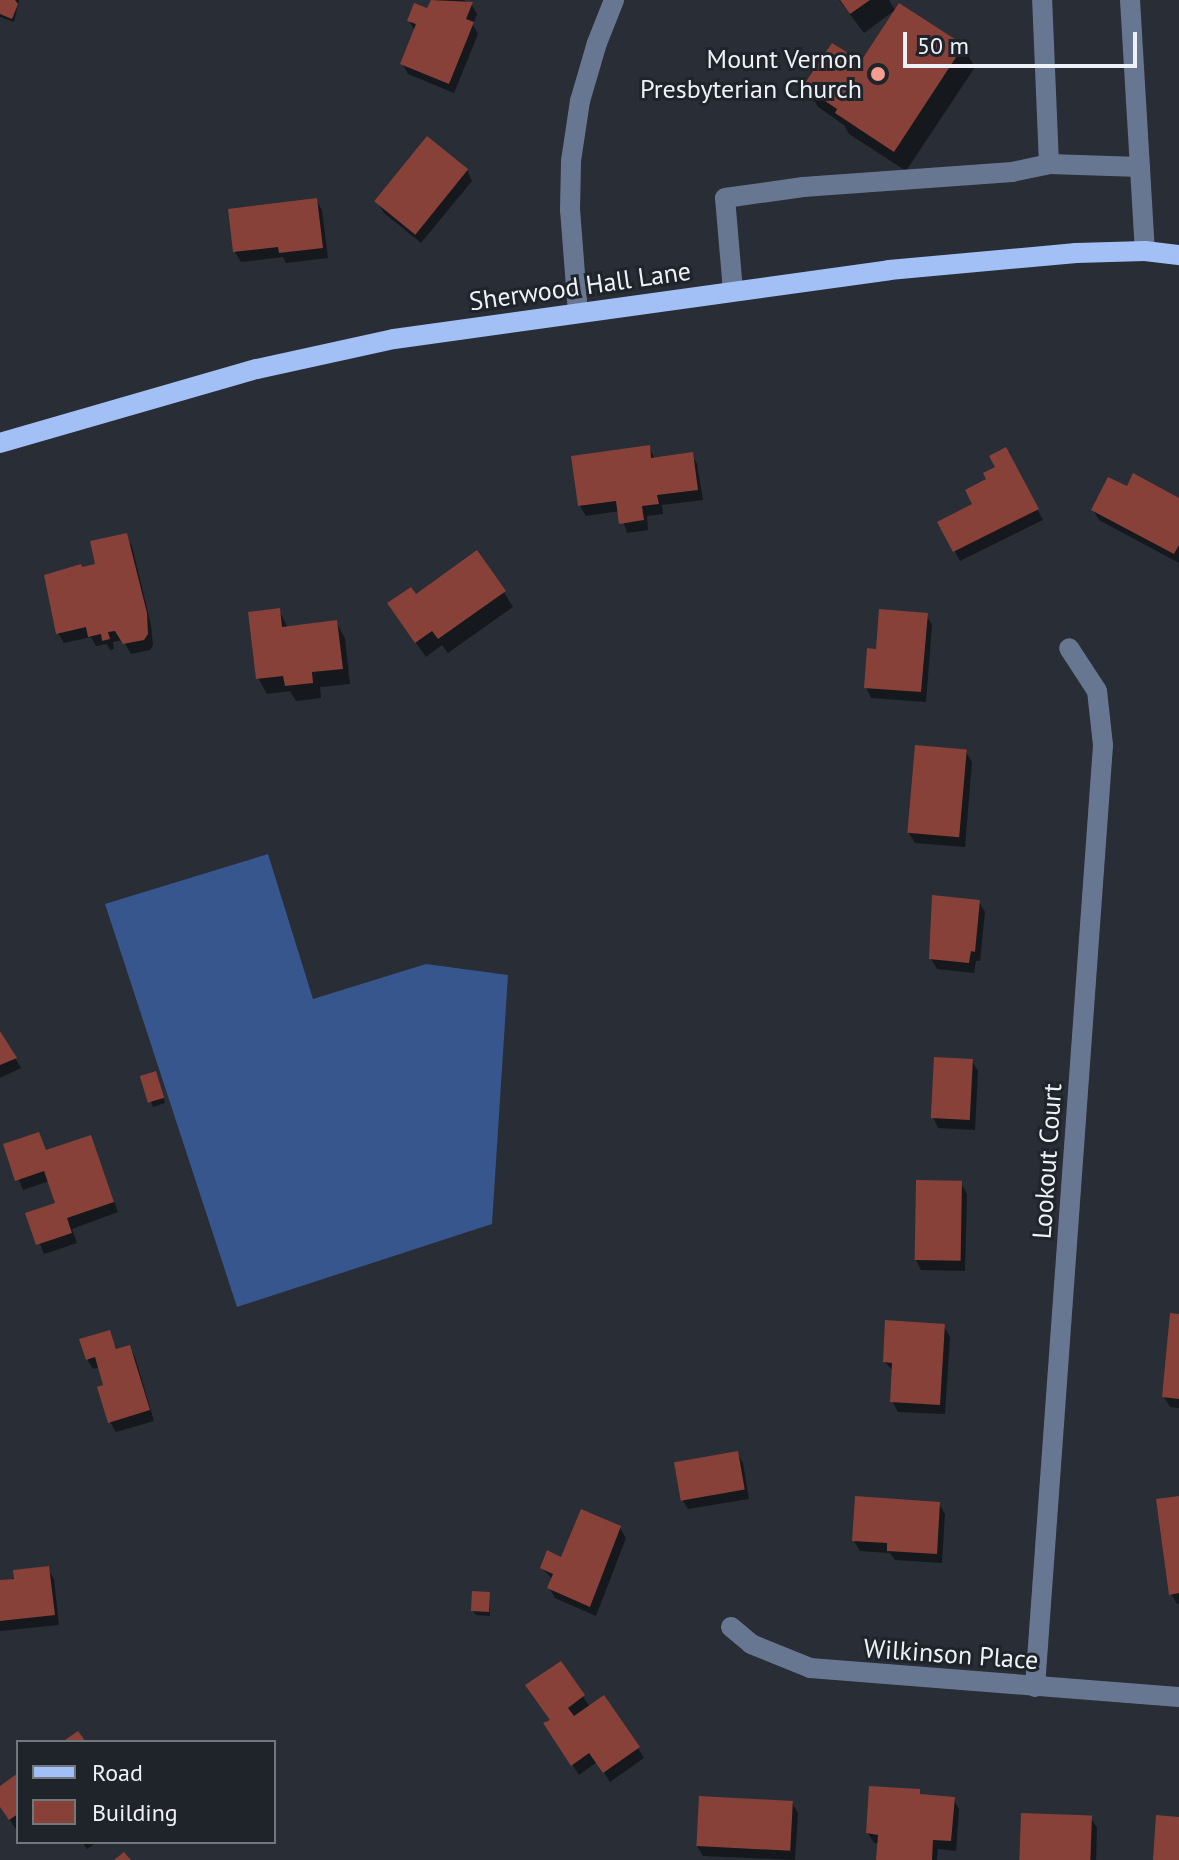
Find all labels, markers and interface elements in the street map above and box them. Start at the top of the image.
scale bar [907,16,1141,66]
text: 50 m [917,30,969,61]
place label: Mount Vernon Presbyterian Church [640,43,862,104]
marker: Mount Vernon Presbyterian Church [869,65,887,83]
street label: Sherwood Hall Lane [467,255,693,317]
street label: Lookout Court [1026,1082,1068,1240]
street label: Wilkinson Place [863,1632,1039,1676]
legend [16,1740,276,1844]
text: Road [92,1757,143,1788]
text: Building [92,1797,178,1828]

